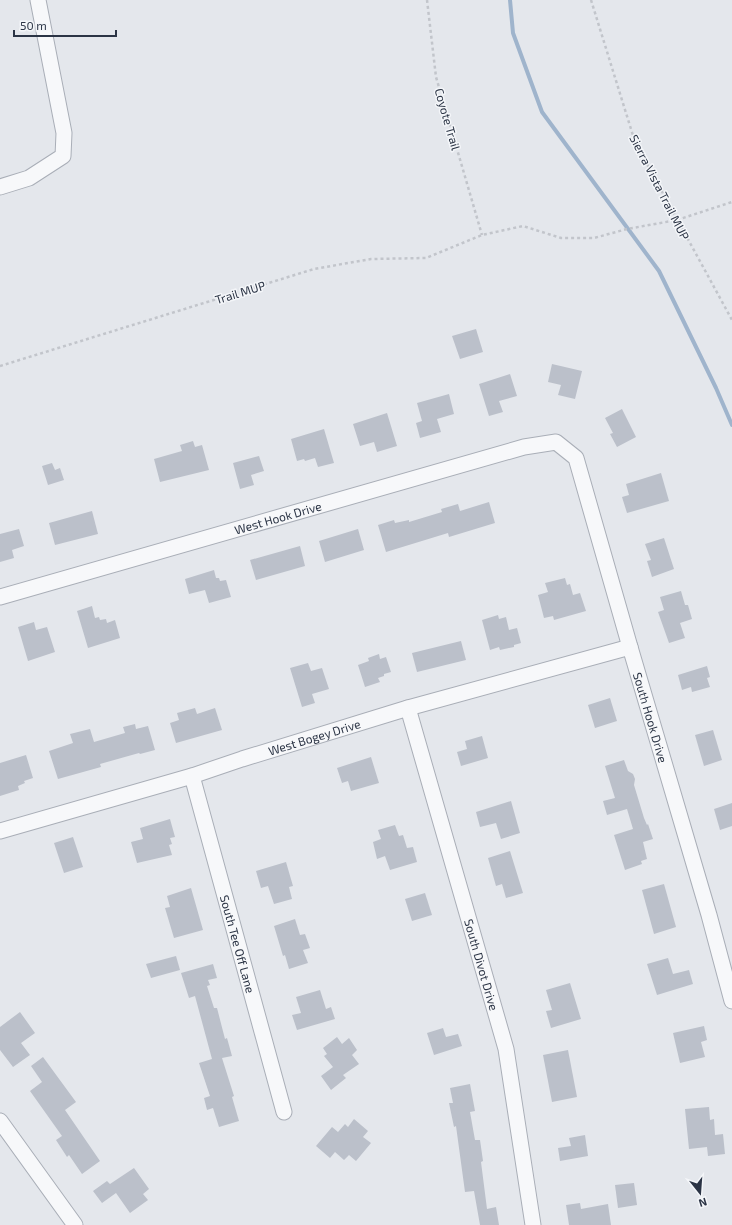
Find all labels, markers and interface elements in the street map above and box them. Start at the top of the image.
scale bar [14,12,116,38]
text: 50 m [20,18,47,32]
street label: Coyote Trail [432,86,464,152]
street label: Sierra Vista Trail MUP [627,132,693,242]
street label: Trail MUP [213,278,267,306]
street label: West Hook Drive [233,498,323,537]
street label: South Hook Drive [631,671,671,764]
street label: West Bogey Drive [266,716,362,758]
street label: South Tee Off Lane [218,893,258,994]
street label: South Divot Drive [462,917,502,1012]
north arrow [680,1173,720,1213]
text: N [697,1196,709,1210]

